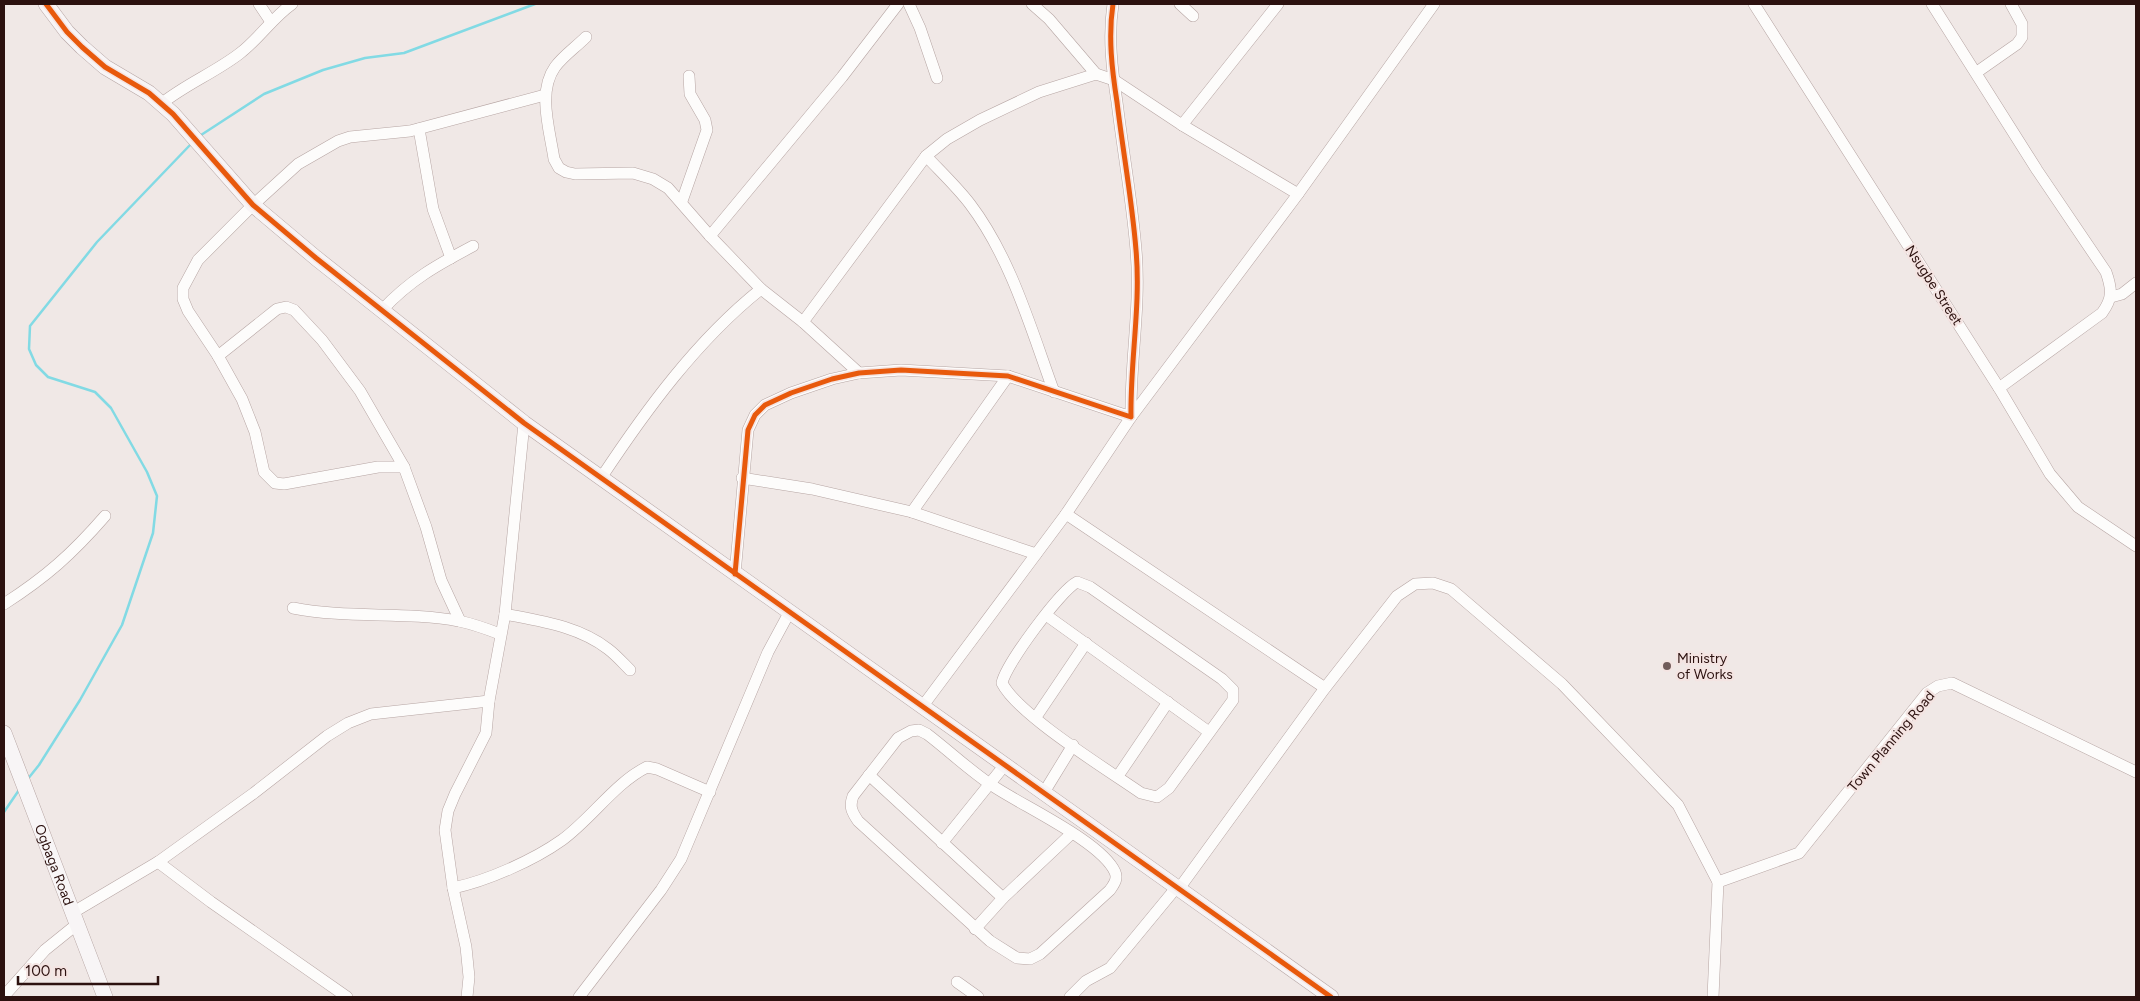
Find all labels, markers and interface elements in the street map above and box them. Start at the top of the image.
street label: Nsugbe Street [1901,242,1966,328]
place label: Ministry of Works [1677,650,1733,683]
marker: Ministry of Works [1661,660,1673,672]
street label: Town Planning Road [1844,688,1938,795]
street label: Ogbaga Road [31,822,77,908]
scale bar [18,954,158,986]
text: 100 m [25,962,67,980]

